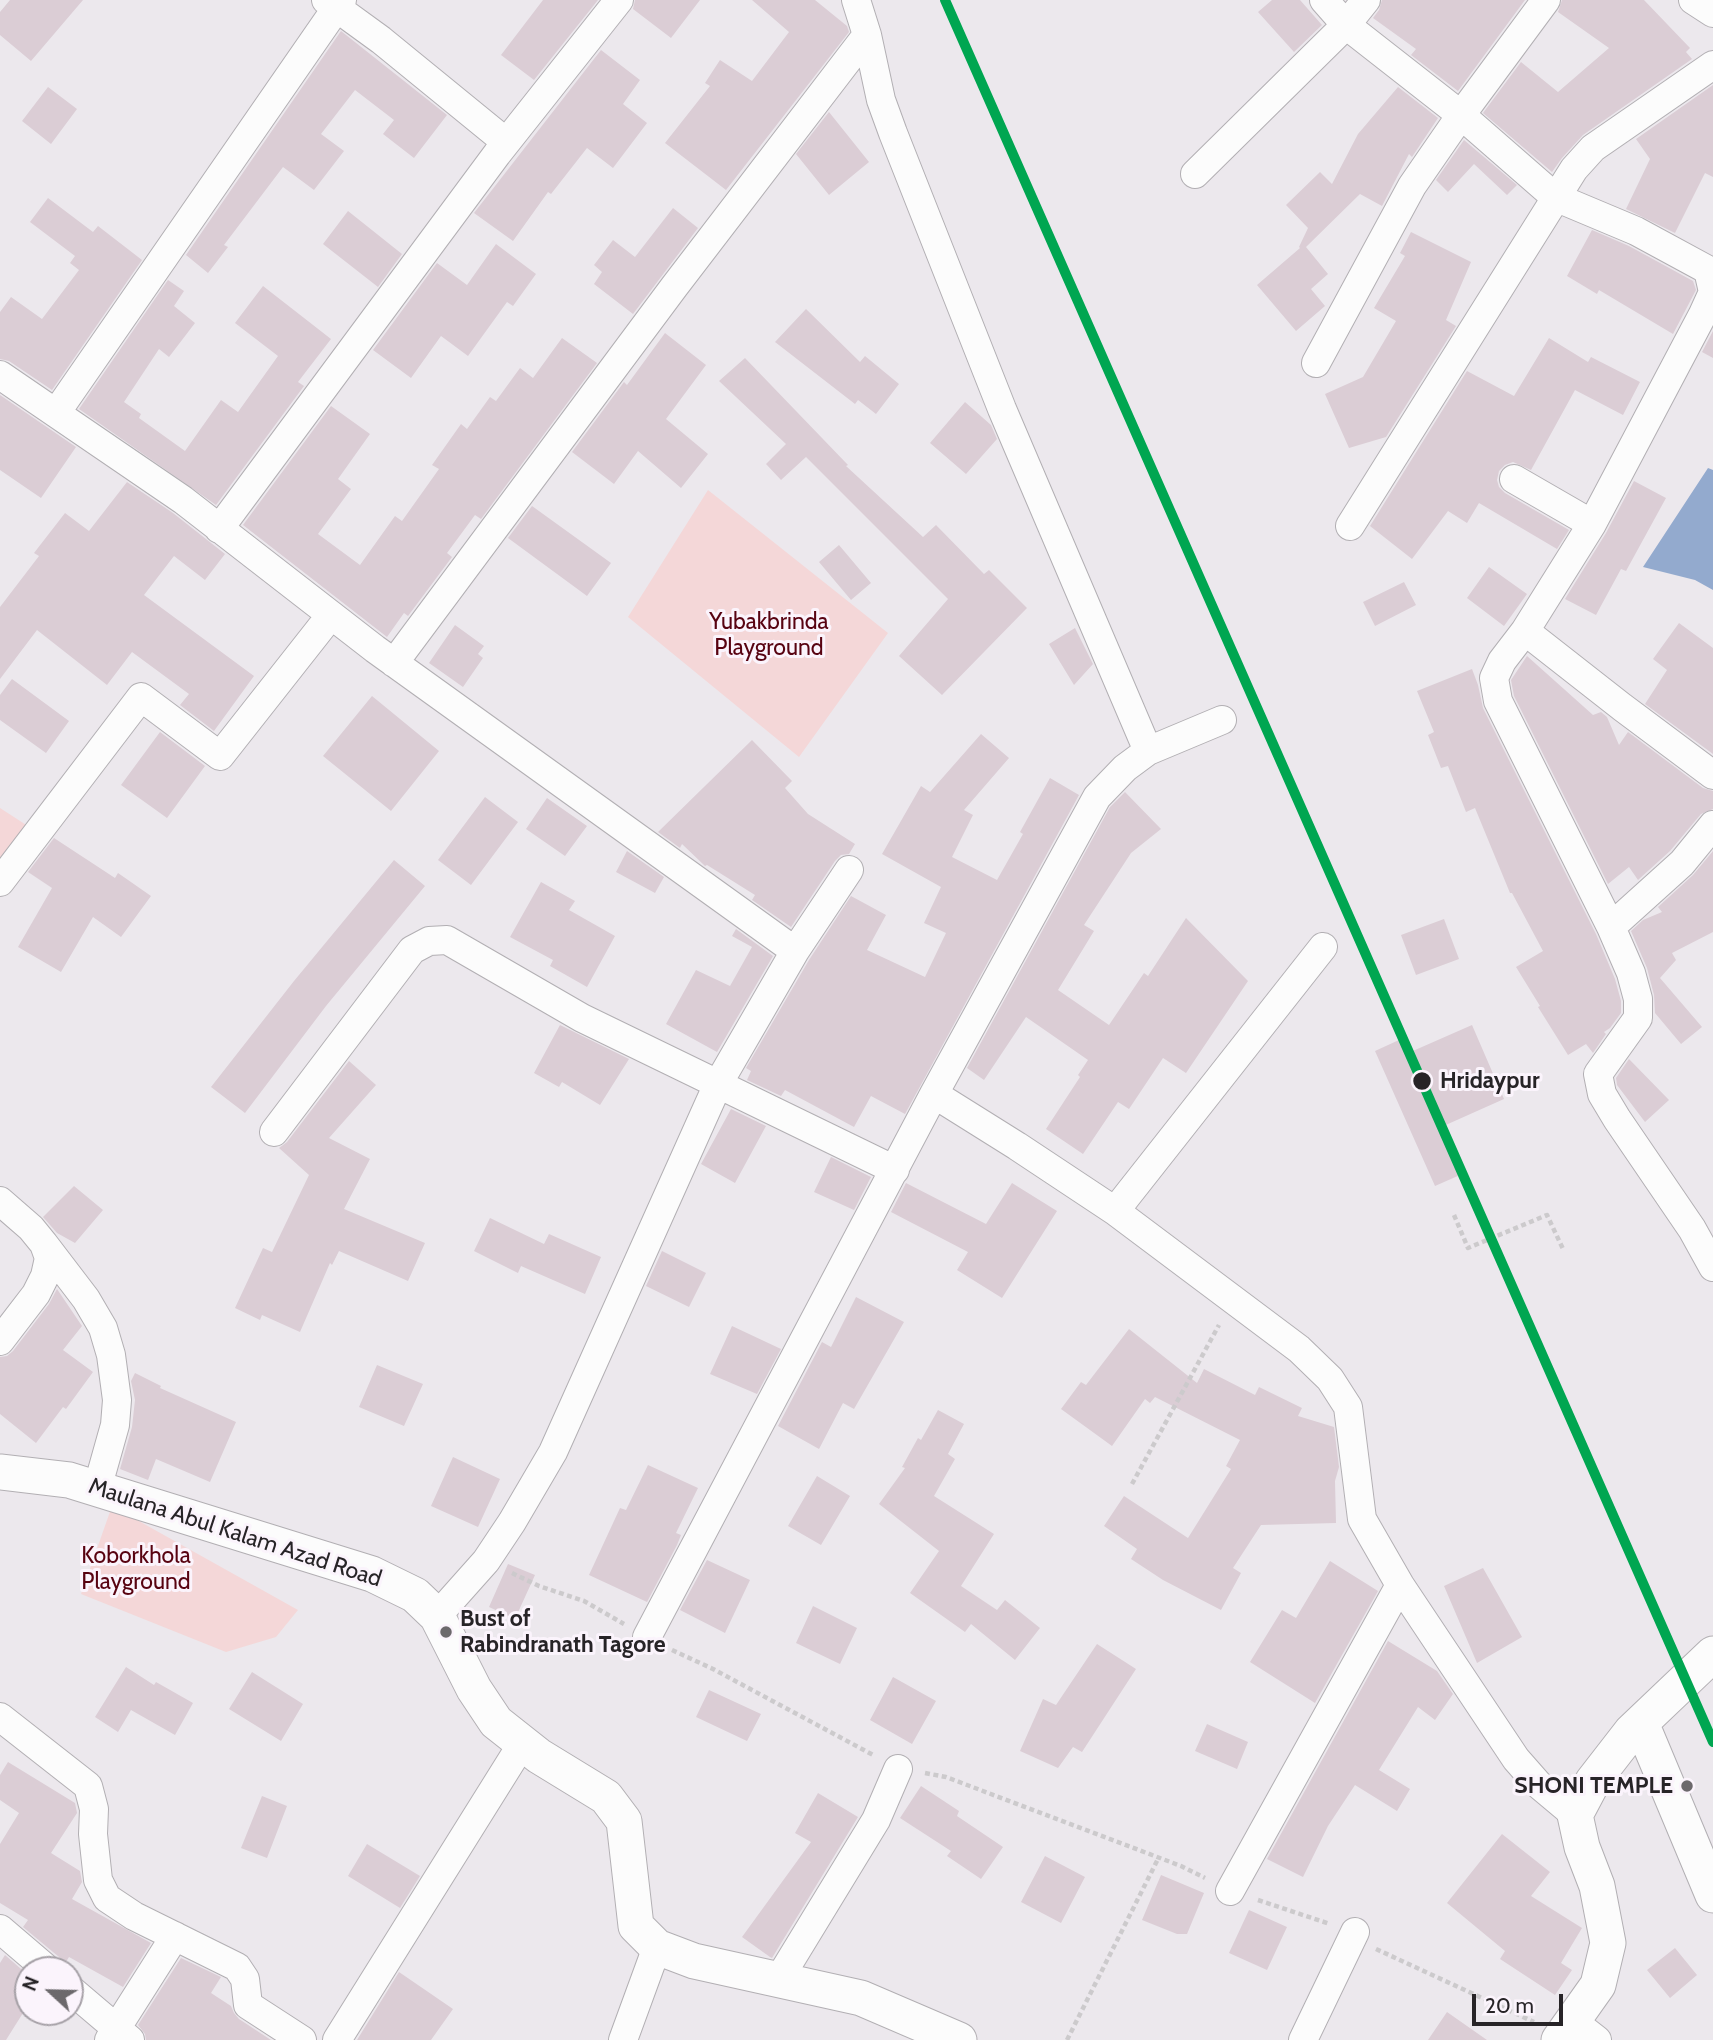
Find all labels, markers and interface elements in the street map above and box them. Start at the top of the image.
park label: Yubakbrinda Playground [709,608,829,662]
place label: Hridaypur [1440,1067,1540,1095]
marker: Hridaypur [1411,1070,1433,1092]
street label: Maulana Abul Kalam Azad Road [85,1473,385,1593]
park label: Koborkhola Playground [81,1542,191,1596]
place label: Bust of Rabindranath Tagore [460,1605,666,1659]
marker: Bust of Rabindranath Tagore [438,1624,454,1640]
place label: SHONI TEMPLE [1514,1772,1673,1800]
marker: SHONI TEMPLE [1679,1778,1695,1794]
north arrow [14,1956,84,2026]
text: N [18,1973,44,1994]
scale bar [1475,1980,1566,2024]
text: 20 m [1485,1993,1534,2018]

